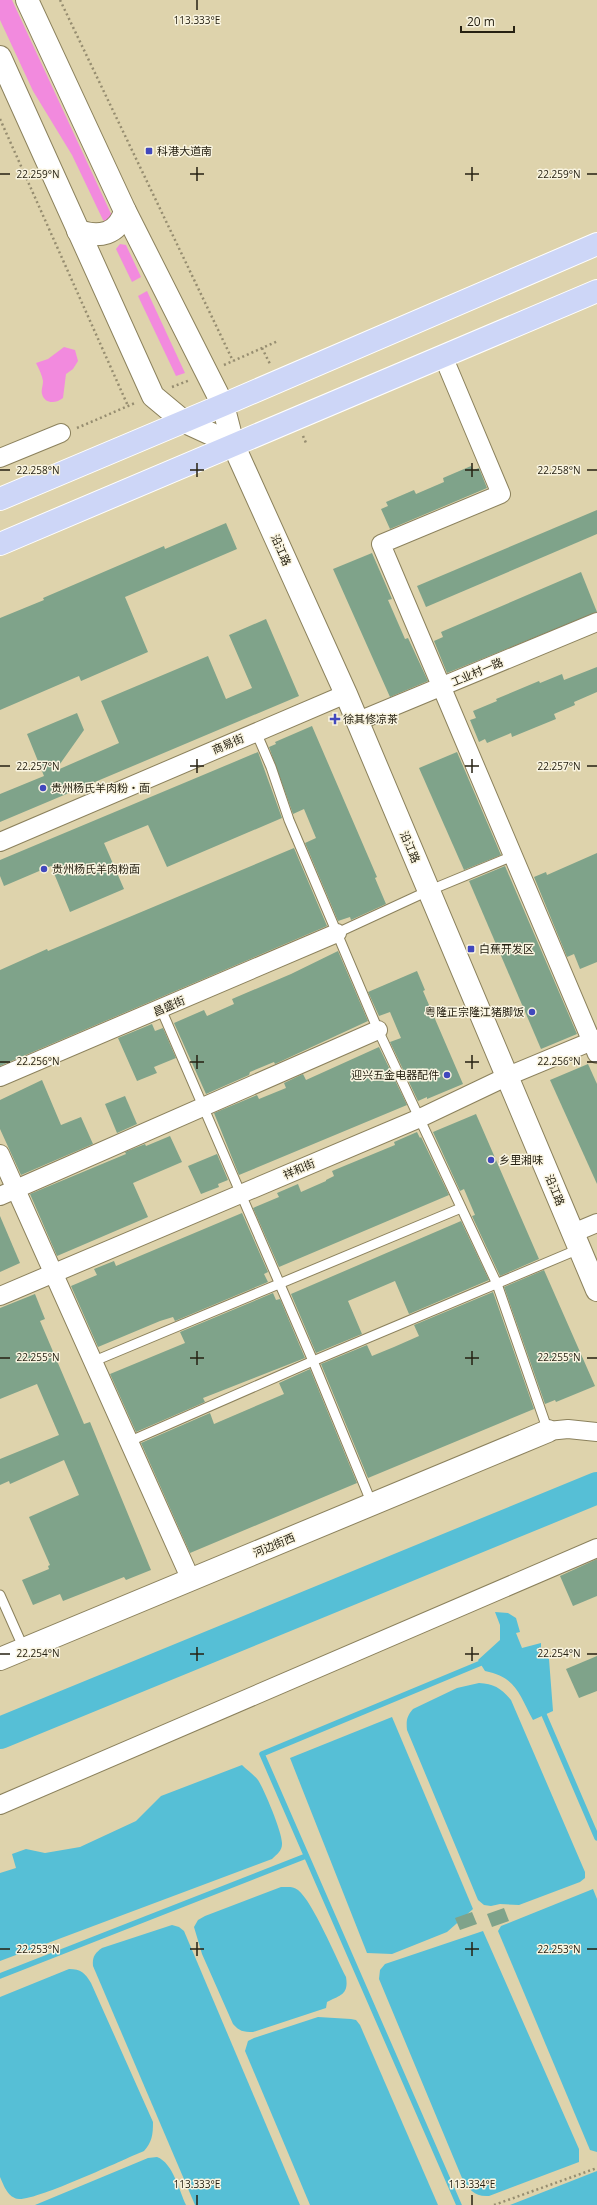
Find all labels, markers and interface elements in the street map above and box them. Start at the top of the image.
scale bar [461,8,514,34]
text: 113.333°E [174,13,220,27]
text: 20 m [467,13,495,30]
place label: 科港大道南 [157,143,212,158]
marker: 科港大道南 [144,146,154,156]
text: 22.259°N [16,167,60,181]
text: 22.259°N [537,167,581,181]
text: 22.258°N [16,463,60,477]
text: 22.258°N [537,463,581,477]
street label: 沿江路 [268,532,295,568]
street label: 工业村一路 [449,654,505,689]
place label: 徐其修凉茶 [343,711,398,726]
marker: 徐其修凉茶 [330,714,340,724]
street label: 商易街 [210,730,246,757]
text: 22.257°N [16,759,60,773]
text: 22.257°N [537,759,581,773]
place label: 贵州杨氏羊肉粉・面 [51,780,150,795]
marker: 贵州杨氏羊肉粉・面 [38,783,48,793]
street label: 沿江路 [397,829,424,865]
place label: 贵州杨氏羊肉粉面 [52,861,140,876]
marker: 贵州杨氏羊肉粉面 [39,864,49,874]
place label: 白蕉开发区 [479,941,534,956]
marker: 白蕉开发区 [466,944,476,954]
street label: 昌盛街 [151,992,187,1019]
place label: 粤隆正宗隆江猪脚饭 [425,1004,524,1019]
marker: 粤隆正宗隆江猪脚饭 [527,1007,537,1017]
text: 22.256°N [16,1054,60,1068]
text: 22.256°N [537,1054,581,1068]
place label: 迎兴五金电器配件 [351,1067,439,1082]
marker: 迎兴五金电器配件 [442,1070,452,1080]
place label: 乡里湘味 [499,1152,543,1167]
street label: 祥和街 [281,1155,317,1182]
marker: 乡里湘味 [486,1155,496,1165]
street label: 沿江路 [542,1172,569,1208]
text: 22.255°N [16,1350,60,1364]
text: 22.255°N [537,1350,581,1364]
street label: 河边街西 [251,1529,297,1560]
text: 22.254°N [16,1646,60,1660]
text: 22.254°N [537,1646,581,1660]
text: 22.253°N [16,1942,60,1956]
text: 22.253°N [537,1942,581,1956]
text: 113.333°E [174,2177,220,2191]
text: 113.334°E [449,2177,495,2191]

